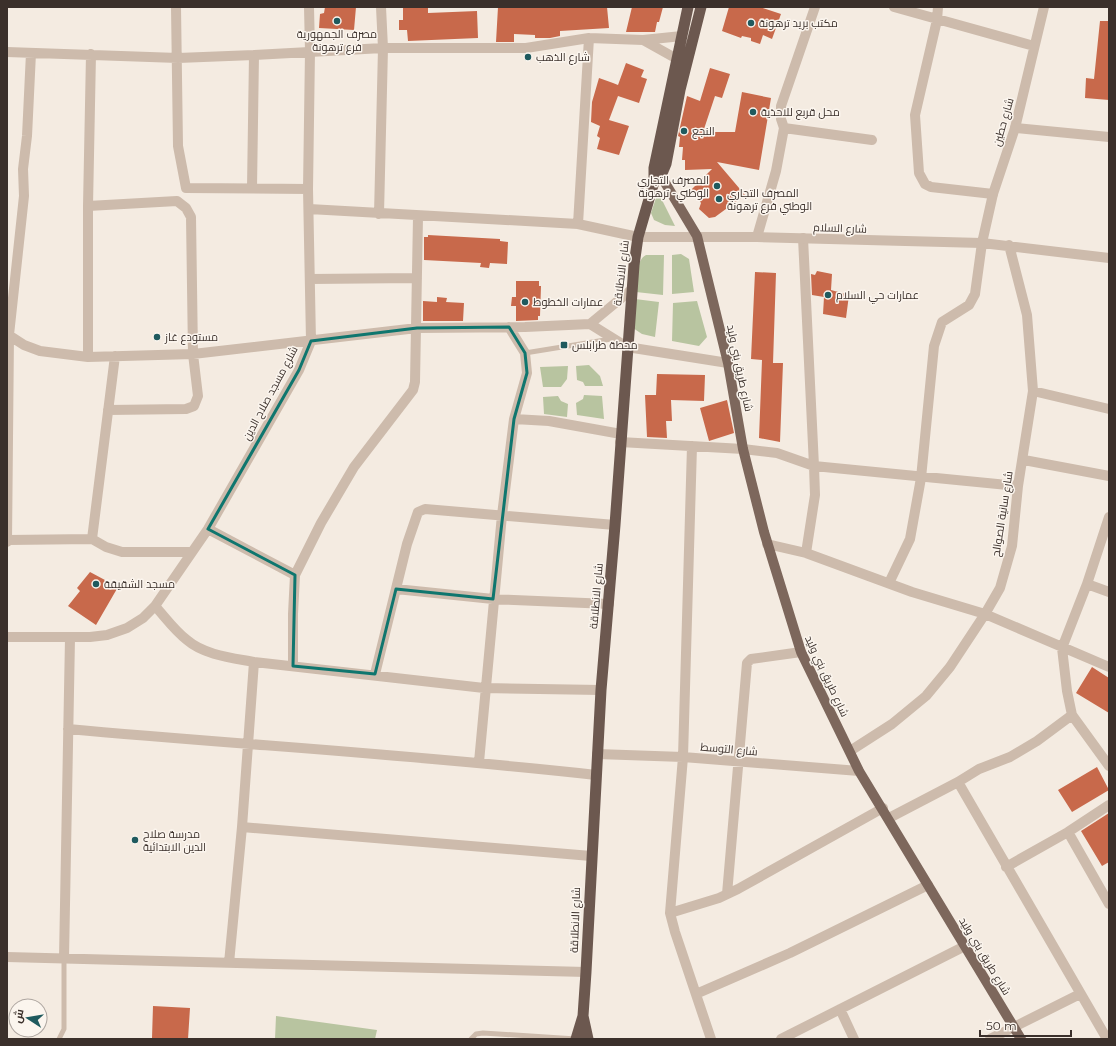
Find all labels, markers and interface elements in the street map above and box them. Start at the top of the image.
marker: مصرف الجمهورية فرع ترهونة [332,16,342,26]
place label: مكتب بريد ترهونة [759,16,838,30]
marker: مكتب بريد ترهونة [746,18,756,28]
place label: مصرف الجمهورية فرع ترهونة [297,27,377,55]
place label: شارع الذهب [536,50,590,65]
marker: شارع الذهب [523,52,533,62]
street label: شارع حطين [989,96,1018,148]
place label: محل قربع للاحذية [761,105,840,120]
marker: محل قربع للاحذية [748,107,758,117]
place label: النجع [692,124,715,139]
marker: النجع [679,126,689,136]
place label: المصرف التجاري الوطني- ترهونة [637,173,709,202]
marker: المصرف التجاري الوطني- ترهونة [712,181,722,191]
place label: المصرف التجاري الوطني فرع ترهونة [727,186,812,215]
marker: المصرف التجاري الوطني فرع ترهونة [714,194,724,204]
street label: شارع السلام [813,220,867,237]
street label: شارع الانطلاقة [610,239,633,307]
place label: عمارات حي السلام [836,288,919,304]
marker: عمارات حي السلام [823,290,833,300]
place label: عمارات الخطوط [533,295,603,309]
marker: عمارات الخطوط [520,297,530,307]
street label: شارع طريق بني وليد [722,323,756,413]
place label: مستودع غاز [164,330,218,345]
marker: مستودع غاز [152,332,162,342]
place label: محطة طرابلس [572,338,638,352]
marker: محطة طرابلس [559,340,569,350]
street label: شلرع مسجد صلاح الدين [239,343,302,443]
street label: شارع سانية الصوالح [988,470,1017,558]
street label: شارع الانطلاقة [586,563,607,629]
place label: مسجد الشقيقة [104,577,175,591]
marker: مسجد الشقيقة [91,579,101,589]
street label: شارع طريق بني وليد [800,633,852,720]
street label: شارع التوسط [700,740,758,759]
place label: مدرسة صلاح الدين الابتدائية [143,827,206,854]
marker: مدرسة صلاح الدين الابتدائية [130,835,140,845]
street label: شارع الانطلاقة [567,887,584,953]
street label: شارع طريق بني وليد [955,915,1014,999]
north arrow [8,998,48,1038]
text: ش [10,1008,27,1024]
scale bar [980,1012,1071,1038]
text: 50 m [986,1018,1017,1033]

